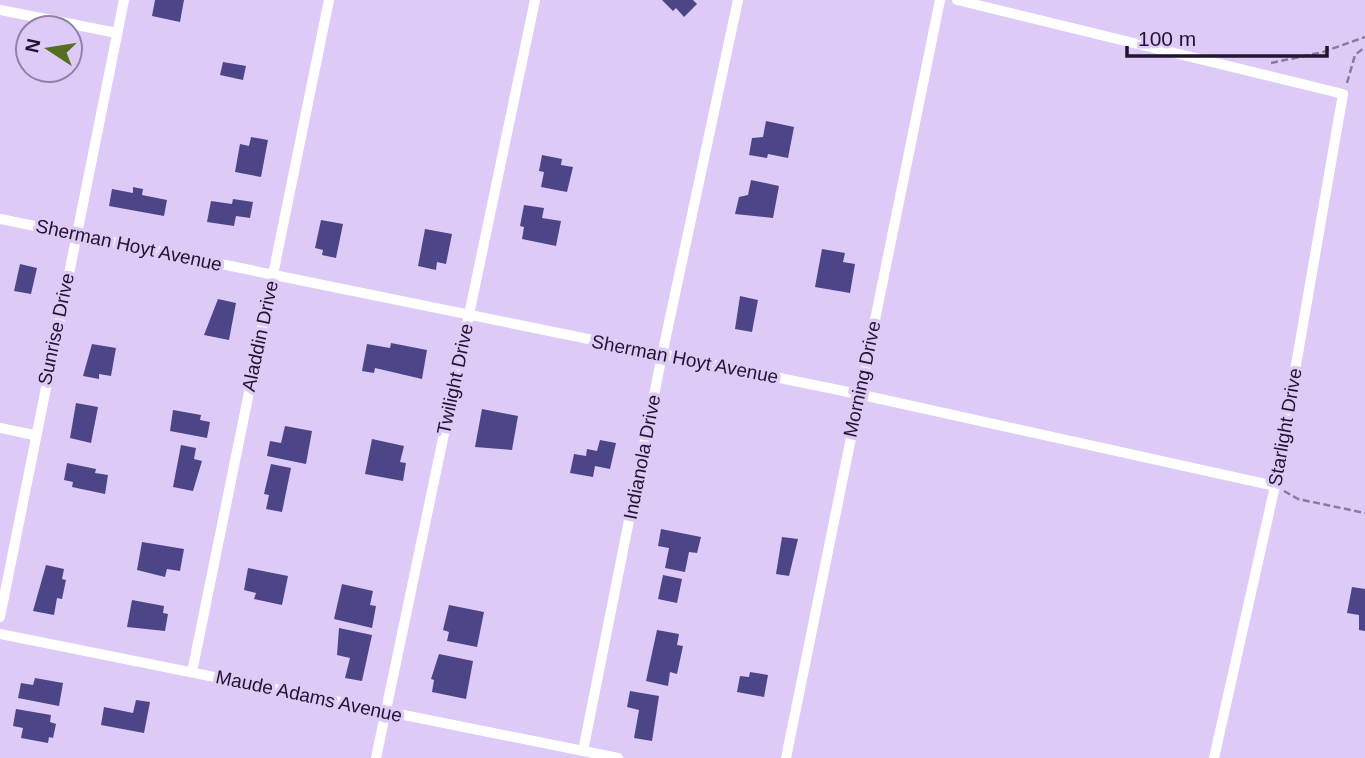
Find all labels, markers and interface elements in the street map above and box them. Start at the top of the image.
north arrow [14,14,84,84]
scale bar [1127,14,1326,58]
text: 100 m [1138,27,1196,50]
text: N [21,37,45,54]
street label: Sherman Hoyt Avenue [34,215,224,275]
street label: Sunrise Drive [34,271,78,387]
street label: Aladdin Drive [238,279,282,393]
street label: Morning Drive [839,319,885,439]
street label: Twilight Drive [433,322,477,436]
street label: Sherman Hoyt Avenue [590,331,780,387]
street label: Starlight Drive [1264,366,1306,488]
street label: Indianola Drive [620,393,664,521]
street label: Maude Adams Avenue [214,666,404,726]

